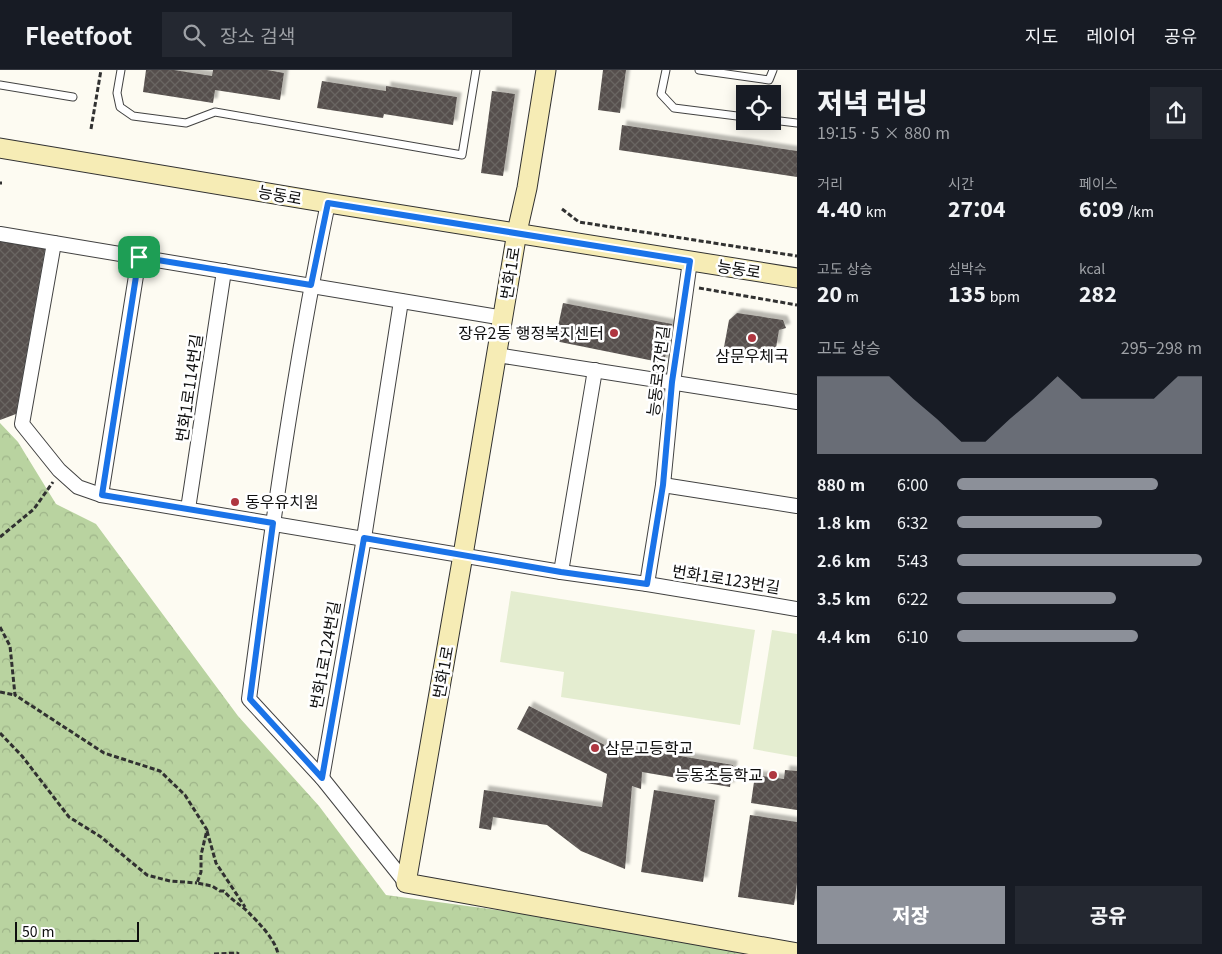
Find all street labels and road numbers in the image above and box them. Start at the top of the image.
street label: 능동로 [256,178,304,210]
street label: 번화1로 [493,244,525,301]
street label: 능동로 [715,253,763,283]
street label: 능동로37번길 [640,324,674,418]
street label: 번화1로114번길 [169,332,207,444]
street label: 번화1로123번길 [670,558,782,598]
street label: 번화1로124번길 [303,599,345,711]
street label: 번화1로 [426,643,458,700]

